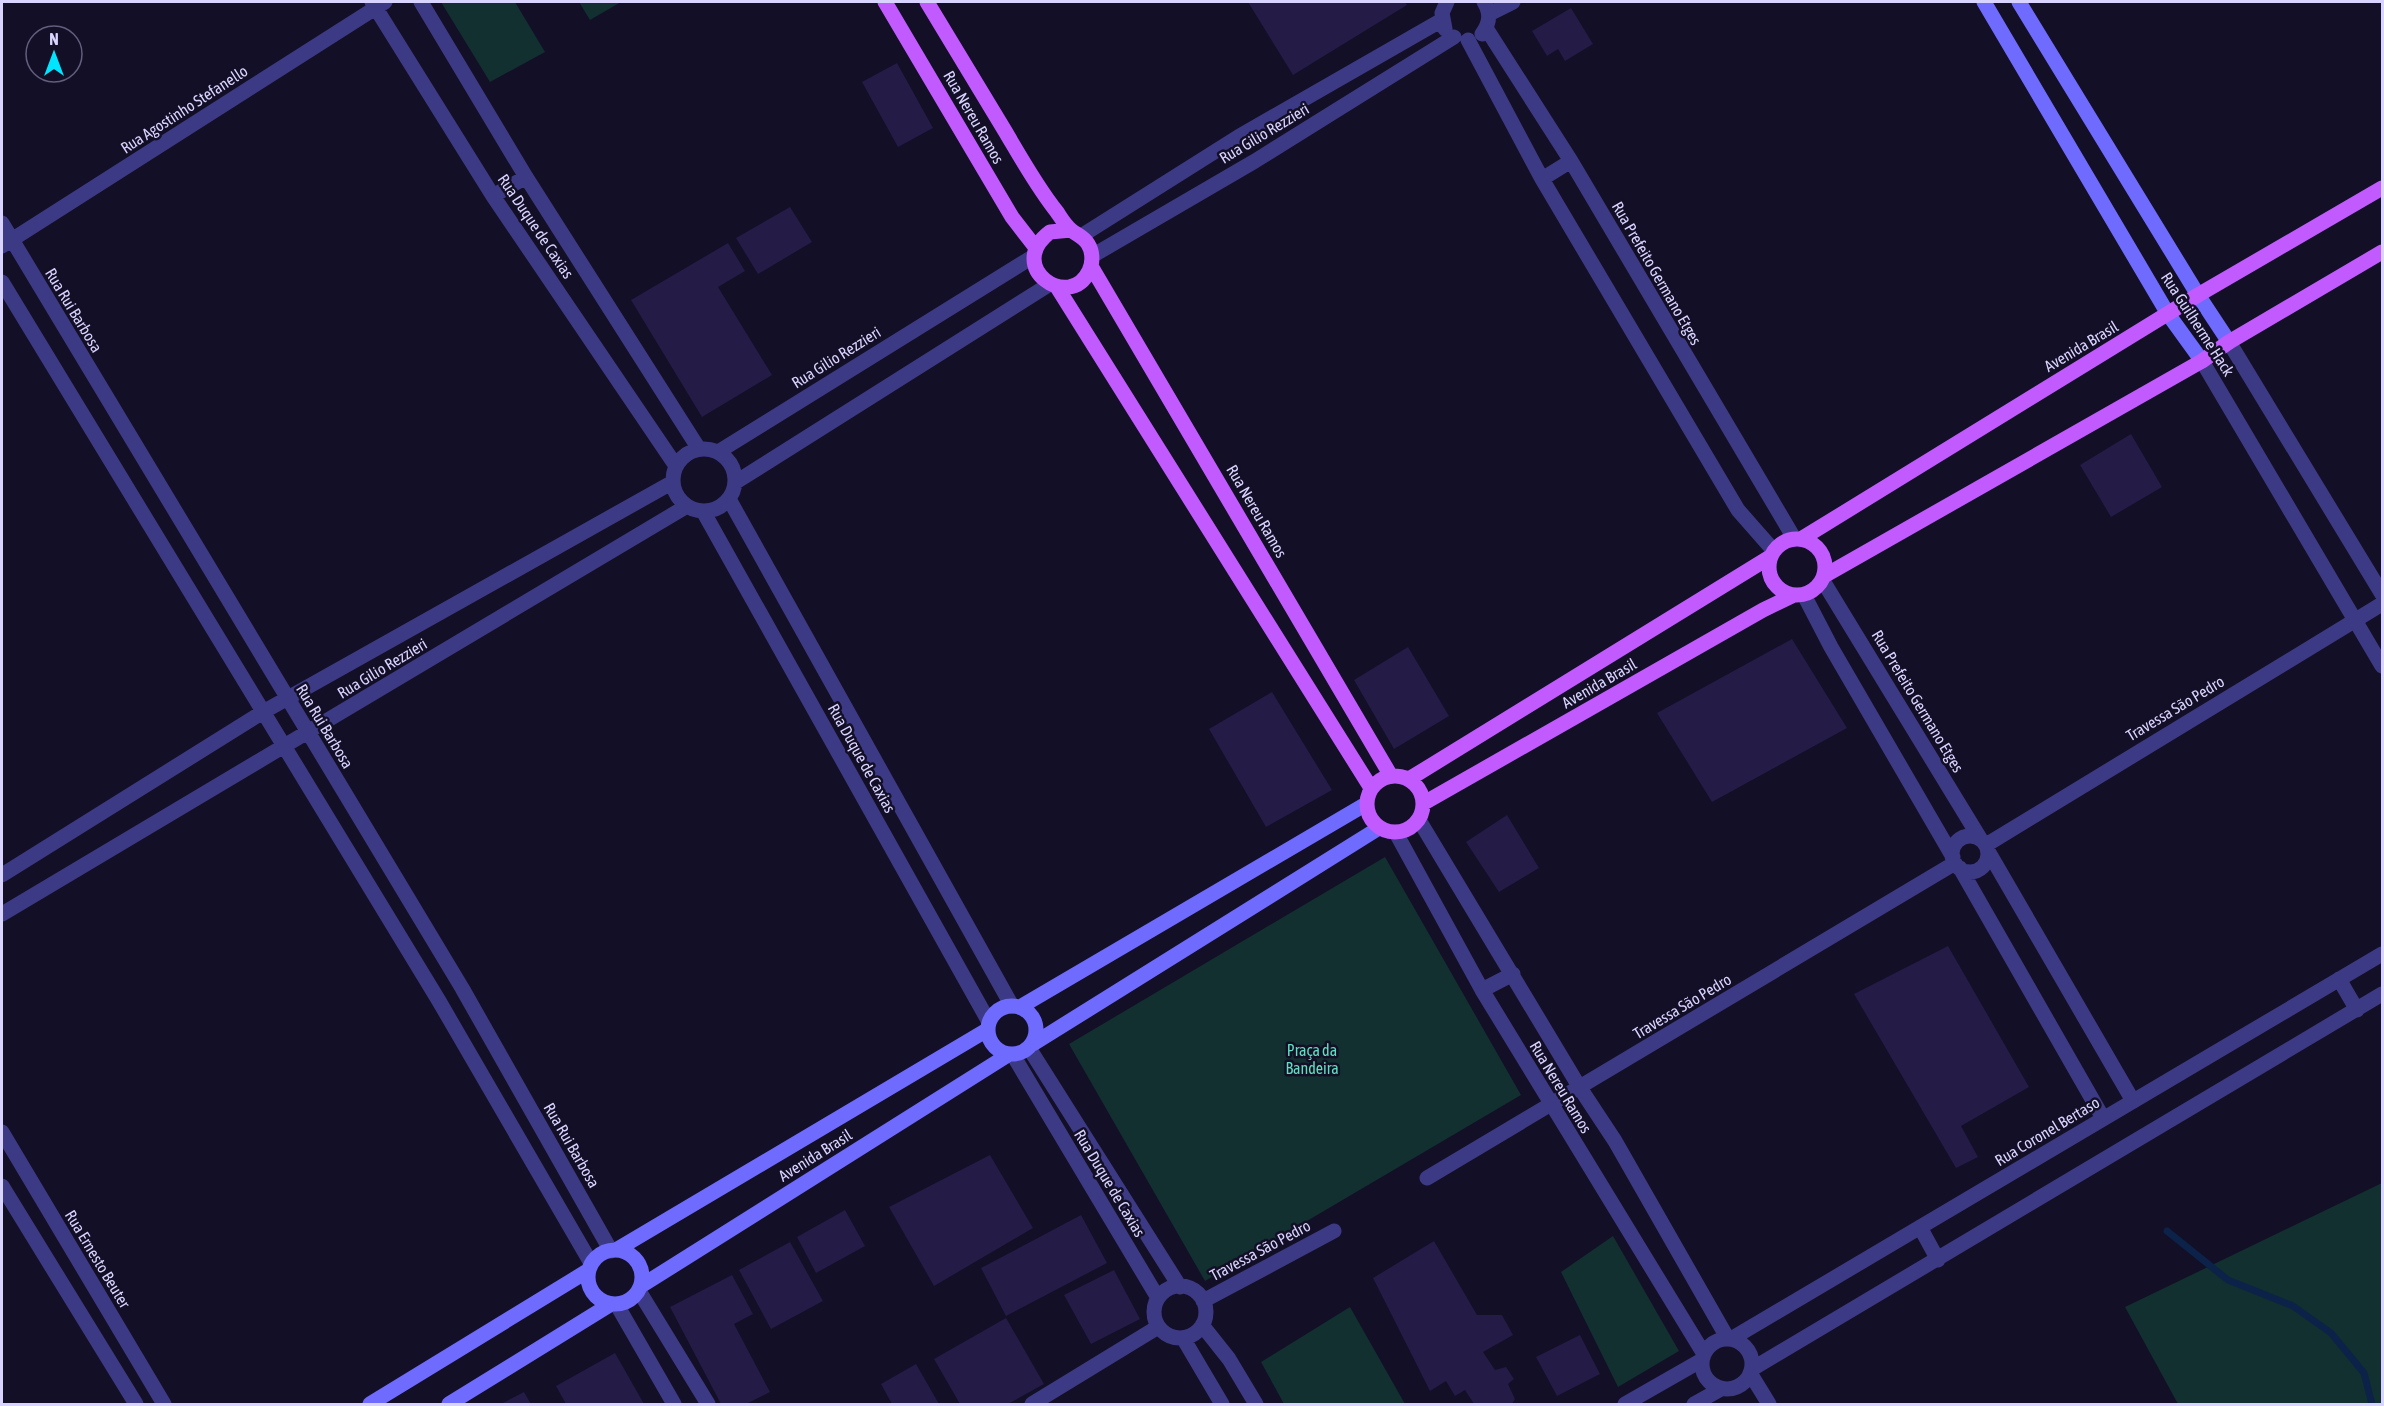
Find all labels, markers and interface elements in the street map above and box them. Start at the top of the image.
north arrow [24,24,84,84]
text: N [49,30,59,48]
street label: Rua Agostinho Stefanello [117,61,251,158]
street label: Rua Nereu Ramos [940,67,1008,167]
street label: Rua Gilio Rezzieri [1216,99,1312,167]
street label: Rua Duque de Caxias [494,171,578,282]
street label: Rua Prefeito Germano Etges [1608,198,1706,349]
street label: Rua Rui Barbosa [42,265,106,355]
street label: Rua Guilherme Hack [2158,269,2238,379]
street label: Avenida Brasil [2041,316,2122,375]
street label: Rua Gilio Rezzieri [788,323,884,391]
street label: Rua Nereu Ramos [1223,461,1291,561]
street label: Rua Prefeito Germano Etges [1868,627,1968,776]
street label: Rua Gilio Rezzieri [334,634,430,702]
street label: Avenida Brasil [1558,654,1640,712]
street label: Travessa São Pedro [2123,672,2227,744]
street label: Rua Rui Barbosa [293,681,357,771]
street label: Rua Duque de Caxias [824,700,900,816]
street label: Travessa São Pedro [1630,970,1734,1042]
street label: Rua Nereu Ramos [1526,1038,1596,1137]
park label: Praça da Bandeira [1285,1041,1339,1077]
street label: Rua Coronel Bertaso [1992,1093,2102,1169]
street label: Rua Rui Barbosa [540,1099,604,1191]
street label: Avenida Brasil [775,1125,856,1185]
street label: Rua Duque de Caxias [1070,1126,1149,1241]
street label: Rua Ernesto Beuter [62,1207,134,1311]
street label: Travessa São Pedro [1207,1216,1313,1284]

